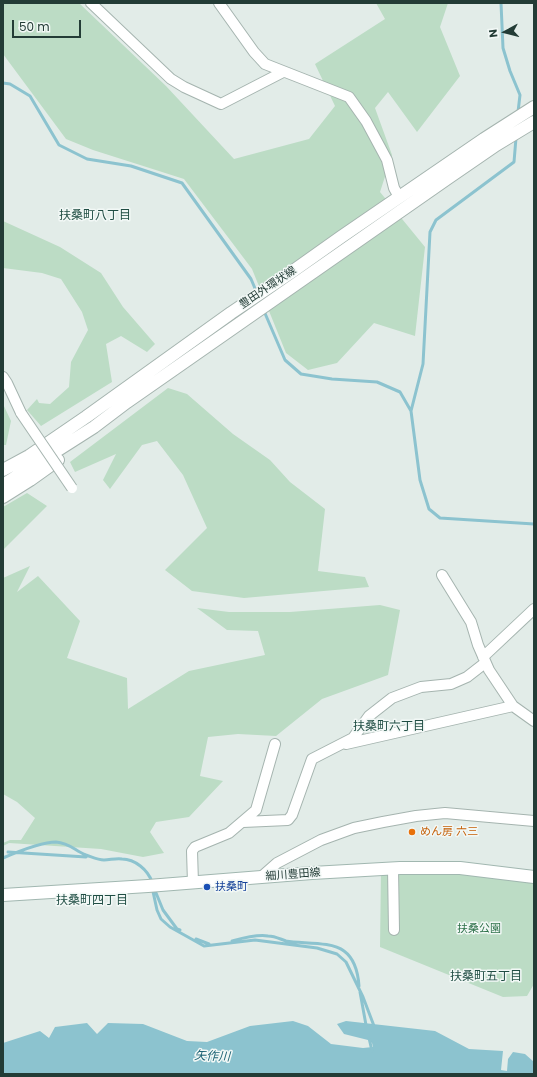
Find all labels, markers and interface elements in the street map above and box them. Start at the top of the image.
scale bar [14,12,83,38]
north arrow [485,12,525,52]
text: 50 m [19,18,50,35]
text: N [485,28,502,39]
district label: 扶桑町八丁目 [59,209,131,223]
street label: 豊田外環状線 [237,264,299,312]
district label: 扶桑町六丁目 [353,720,425,734]
place label: めん房 六三 [420,825,478,839]
marker: めん房 六三 [407,827,417,837]
street label: 細川豊田線 [265,866,321,884]
place label: 扶桑町 [215,880,248,894]
marker: 扶桑町 [202,882,212,892]
district label: 扶桑町四丁目 [56,894,128,908]
park label: 扶桑公園 [457,922,501,936]
district label: 扶桑町五丁目 [450,970,522,984]
water label: 矢作川 [194,1049,230,1065]

